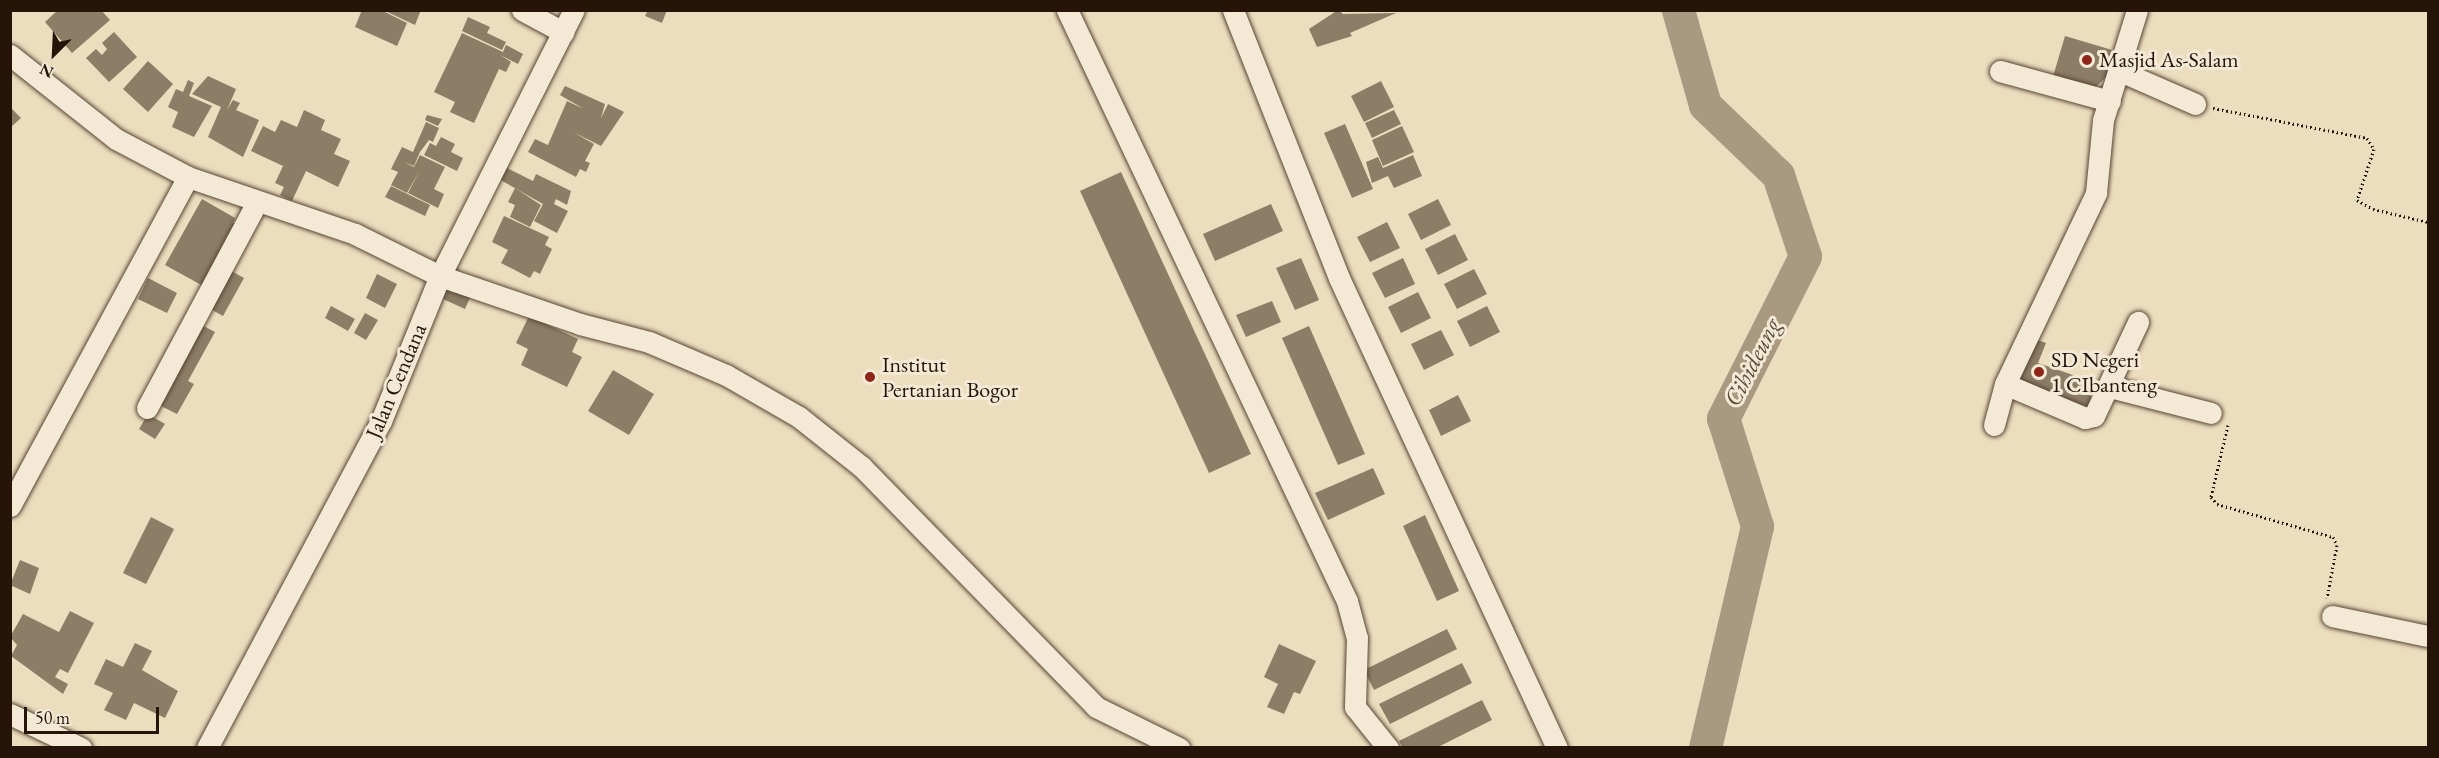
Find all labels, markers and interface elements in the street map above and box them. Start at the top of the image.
north arrow [24,24,84,84]
place label: Masjid As-Salam [2099,47,2239,73]
marker: Masjid As-Salam [2080,53,2094,67]
text: N [36,59,57,83]
water label: Cihideung [1718,313,1786,411]
street label: Jalan Cendana [360,319,432,443]
place label: SD Negeri 1 CIbanteng [2051,346,2157,398]
place label: Institut Pertanian Bogor [882,351,1018,402]
marker: SD Negeri 1 CIbanteng [2032,365,2046,379]
marker: Institut Pertanian Bogor [863,370,877,384]
scale bar [27,695,162,733]
text: 50 m [35,706,70,729]

